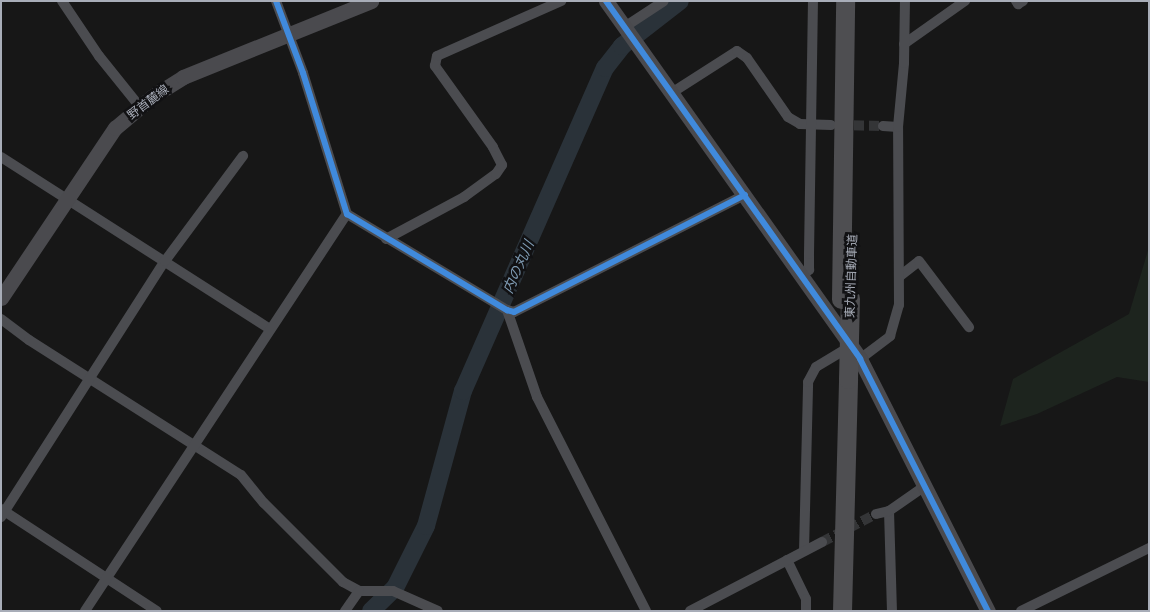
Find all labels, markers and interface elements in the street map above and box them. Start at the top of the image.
street label: 野首麓線 [124,82,172,122]
street label: 東九州自動車道 [842,234,860,318]
water label: 内の丸川 [499,238,537,296]

